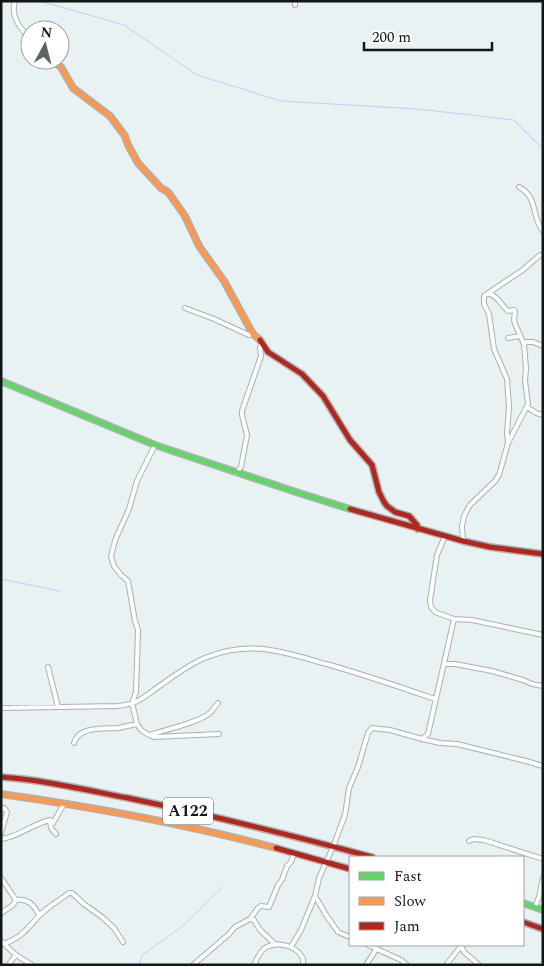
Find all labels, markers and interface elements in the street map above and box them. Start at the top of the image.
north arrow [20,20,70,70]
scale bar [364,20,492,52]
text: N [40,21,53,44]
text: 200 m [372,26,411,49]
road number: A122 [163,798,213,824]
legend [349,856,524,946]
text: Fast [394,865,422,888]
text: Slow [394,890,426,913]
text: Jam [394,915,420,938]

